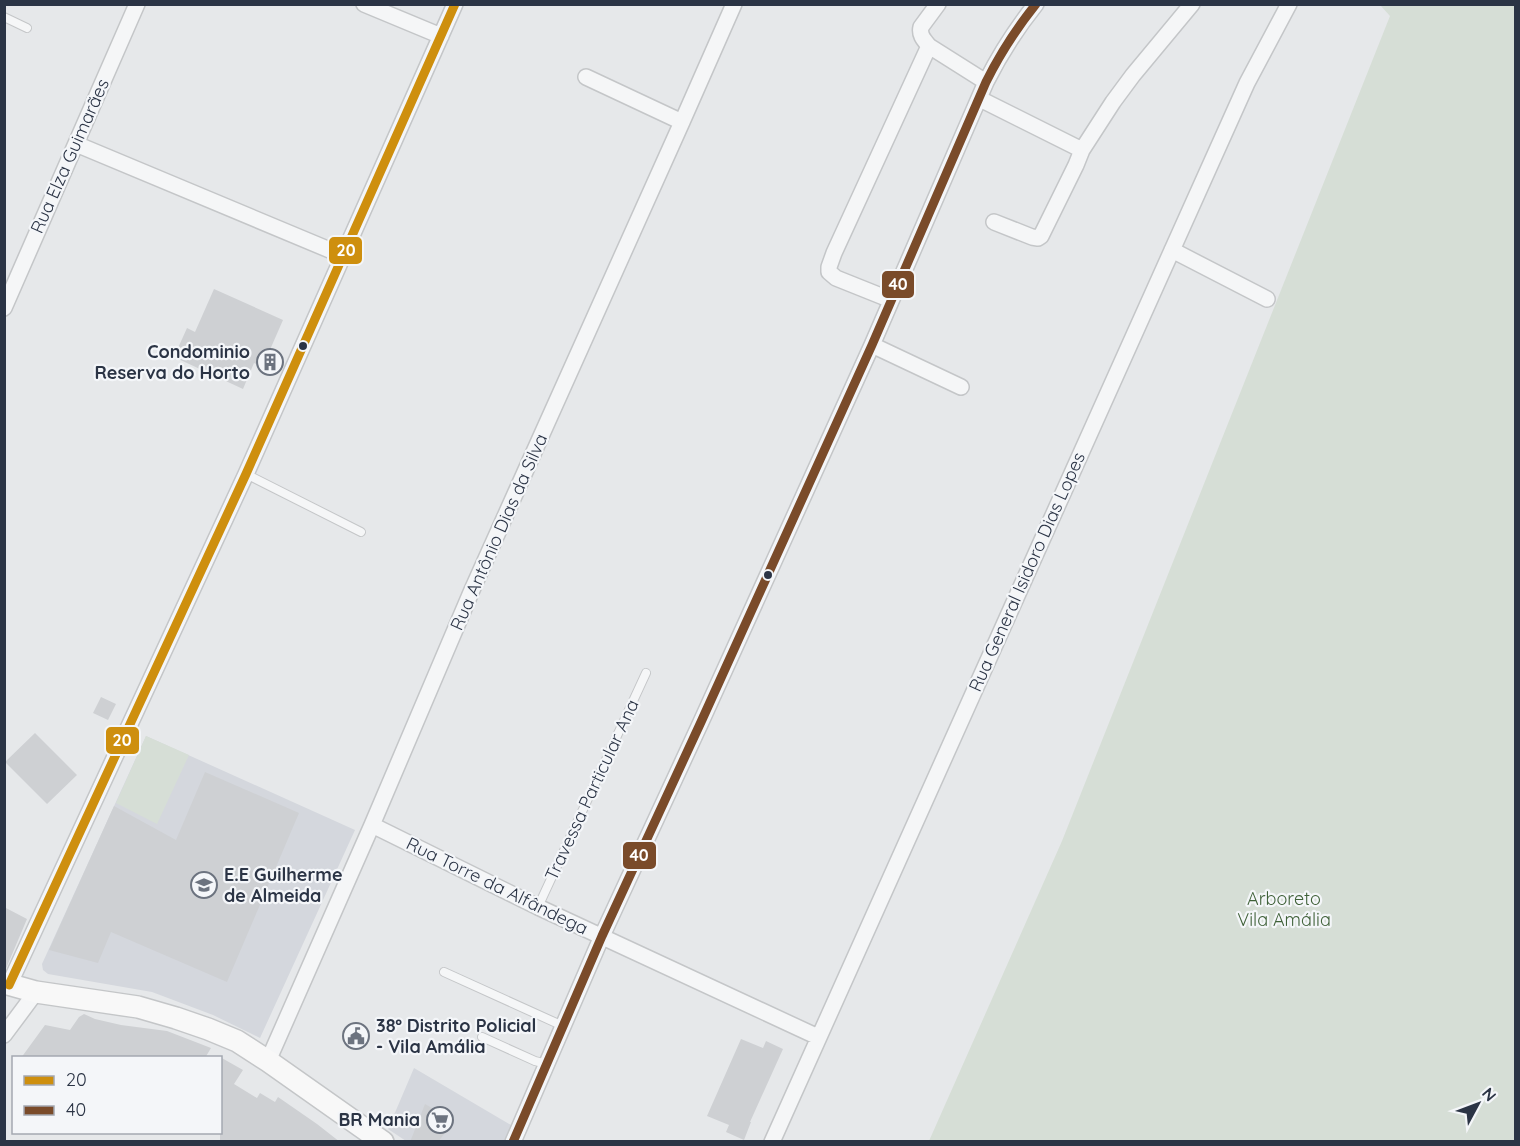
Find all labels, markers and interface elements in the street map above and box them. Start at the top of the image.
street label: Rua Elza Guimarães [25,75,114,237]
line badge: 20 [328,236,363,265]
text: 20 [337,240,356,260]
line badge: 40 [881,270,915,299]
text: 40 [888,274,908,294]
place label: Condominio Reserva do Horto [95,340,250,384]
unlabelled marker [297,340,309,352]
building icon: Condominio Reserva do Horto [255,347,285,377]
street label: Rua Antônio Dias da Silva [445,430,552,634]
street label: Rua General Isidoro Dias Lopes [963,448,1090,695]
unlabelled marker [762,569,774,581]
street label: Travessa Particular Ana [539,695,644,884]
line badge: 20 [105,726,140,755]
text: 20 [113,730,132,750]
street label: Rua Torre da Alfândega [403,832,592,940]
line badge: 40 [622,841,657,870]
text: 40 [629,845,649,865]
place label: E.E Guilherme de Almeida [224,863,343,907]
school or university icon: E.E Guilherme de Almeida [189,870,219,900]
park label: Arboreto Vila Amália [1237,887,1331,931]
place label: 38º Distrito Policial - Vila Amália [376,1014,536,1058]
public building icon: 38º Distrito Policial - Vila Amália [341,1021,371,1051]
legend [12,1056,222,1134]
text: 20 [66,1068,87,1091]
north arrow [1448,1074,1508,1134]
text: N [1478,1083,1501,1105]
text: 40 [66,1098,86,1121]
supermarket icon: BR Mania [425,1105,455,1135]
place label: BR Mania [338,1108,420,1131]

